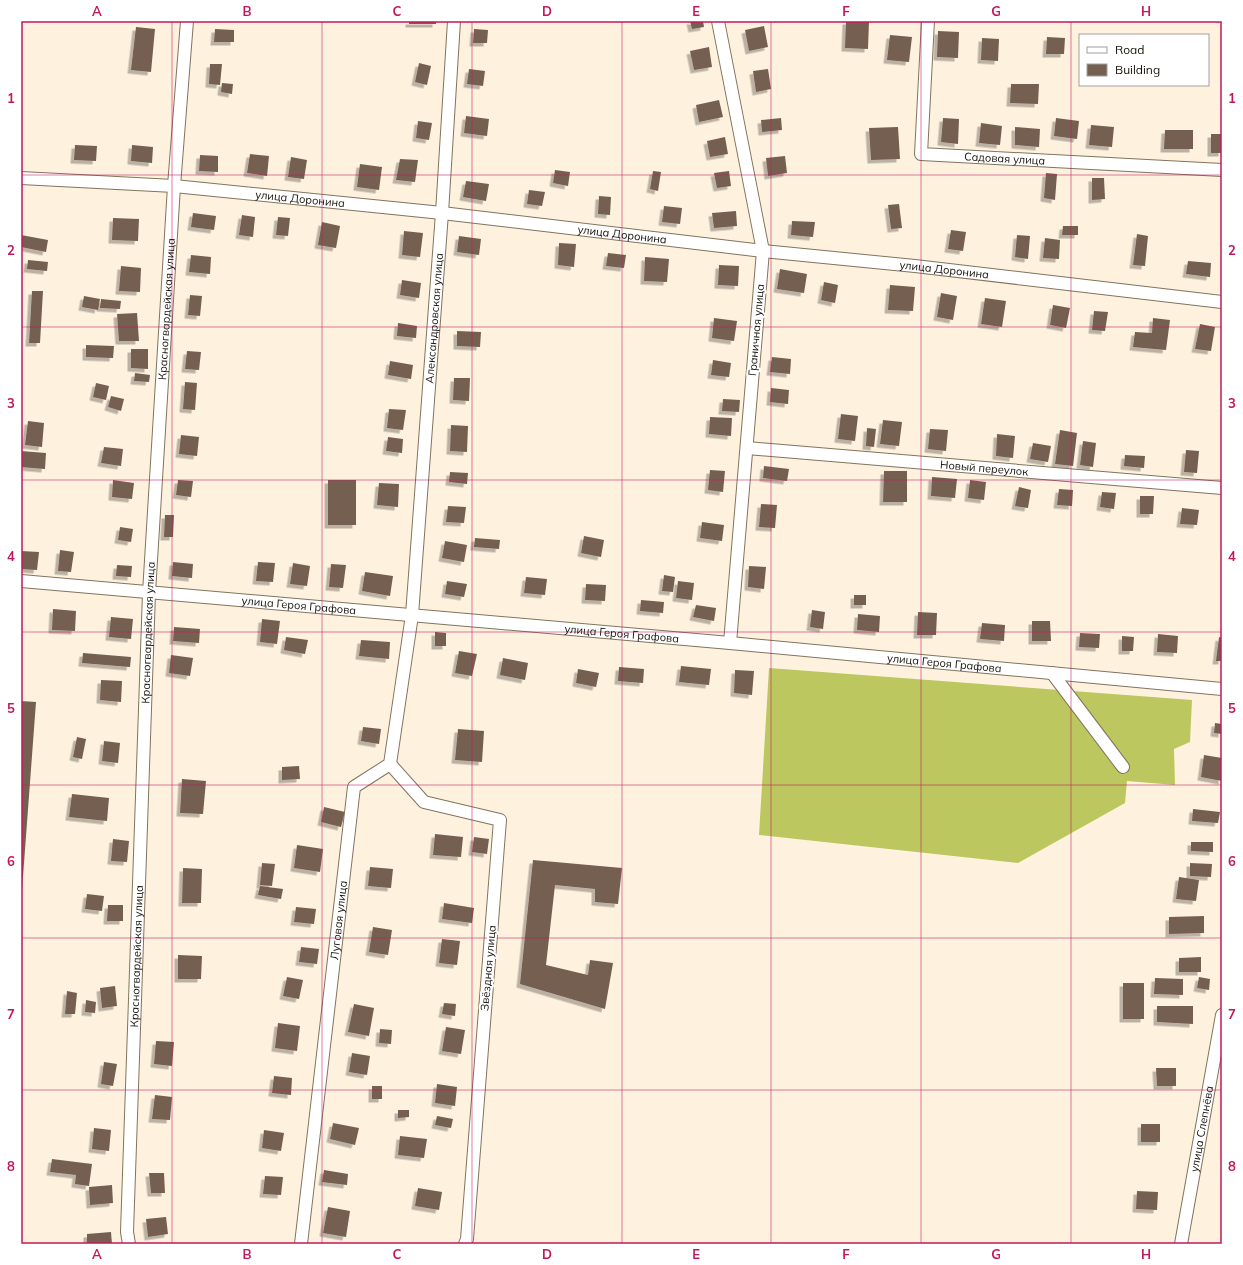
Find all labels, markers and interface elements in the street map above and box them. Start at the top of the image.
text: A [92,3,102,19]
text: B [243,3,252,19]
text: C [393,3,402,19]
text: D [542,3,552,19]
text: E [692,3,700,19]
text: F [842,3,850,19]
text: G [991,3,1001,19]
text: H [1141,3,1151,19]
legend [1079,34,1209,86]
text: Road [1115,42,1144,57]
text: Building [1115,62,1160,77]
text: 1 [7,90,15,106]
text: 1 [1228,90,1236,106]
street label: Садовая улица [964,149,1046,168]
street label: улица Доронина [255,187,346,210]
street label: улица Доронина [577,222,668,247]
street label: Красногвардейская улица [155,238,178,381]
text: 2 [7,242,15,258]
text: 2 [1228,242,1236,258]
street label: Александровская улица [422,253,446,384]
street label: улица Доронина [899,258,990,282]
street label: Граничная улица [745,283,767,377]
text: 3 [7,395,15,411]
text: 3 [1228,395,1236,411]
street label: Новый переулок [940,457,1029,479]
text: 4 [7,548,15,564]
text: 4 [1228,548,1236,564]
street label: Красногвардейская улица [138,561,158,704]
street label: улица Героя Графова [241,593,357,617]
street label: улица Героя Графова [564,622,680,646]
street label: улица Героя Графова [887,651,1002,675]
text: 5 [7,700,15,716]
text: 5 [1228,700,1236,716]
text: 6 [7,853,15,869]
text: 6 [1228,853,1236,869]
street label: Луговая улица [327,880,350,960]
street label: Красногвардейская улица [127,885,146,1028]
street label: Звёздная улица [477,925,499,1011]
text: 7 [7,1006,15,1022]
text: 7 [1228,1006,1236,1022]
street label: улица Слепнёва [1187,1085,1216,1173]
text: 8 [7,1158,15,1174]
text: 8 [1228,1158,1236,1174]
text: A [92,1246,102,1262]
text: B [243,1246,252,1262]
text: C [393,1246,402,1262]
text: D [542,1246,552,1262]
text: E [692,1246,700,1262]
text: F [842,1246,850,1262]
text: G [991,1246,1001,1262]
text: H [1141,1246,1151,1262]

